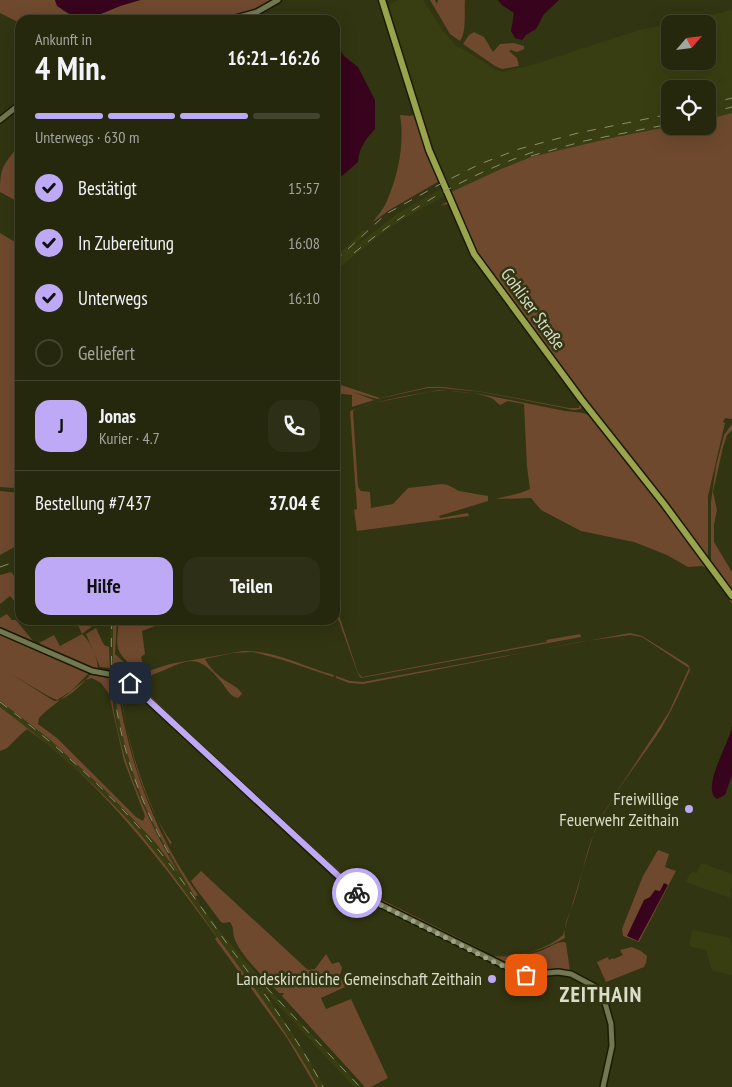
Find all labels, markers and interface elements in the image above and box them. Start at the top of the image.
north arrow [661,15,716,70]
map controls [661,15,716,135]
text: Ankunft in [35,29,92,49]
text: 16:21–16:26 [227,46,320,70]
text: 4 Min. [35,47,106,89]
button: locate [661,80,716,135]
text: Unterwegs · 630 m [35,127,139,147]
icon: check [35,174,63,202]
text: Bestätigt [78,176,137,200]
text: 15:57 [288,178,320,198]
icon: check [35,229,63,257]
text: In Zubereitung [78,231,174,255]
text: 16:08 [288,233,320,253]
street label: Gohliser Straße [496,263,571,354]
icon: check [35,284,63,312]
text: Unterwegs [78,286,148,310]
text: 16:10 [288,288,320,308]
text: Geliefert [78,341,135,365]
button: phone [268,400,320,452]
text: Jonas [99,404,136,428]
text: J [58,414,64,438]
text: Kurier · 4.7 [99,428,160,448]
text: Bestellung #7437 [35,491,152,515]
text: 37.04 € [269,491,320,515]
button: Hilfe [35,557,173,615]
button: Teilen [183,557,320,615]
pin [109,662,151,704]
icon: home [116,669,144,697]
place label: Freiwillige Feuerwehr Zeithain [559,787,679,831]
marker: Freiwillige Feuerwehr Zeithain [683,803,695,815]
courier [332,868,382,918]
icon: bike [343,879,371,907]
pin [505,954,547,996]
icon: bag [512,961,540,989]
place label: Landeskirchliche Gemeinschaft Zeithain [236,967,482,990]
marker: Landeskirchliche Gemeinschaft Zeithain [486,973,498,985]
district label: ZEITHAIN [560,980,642,1008]

